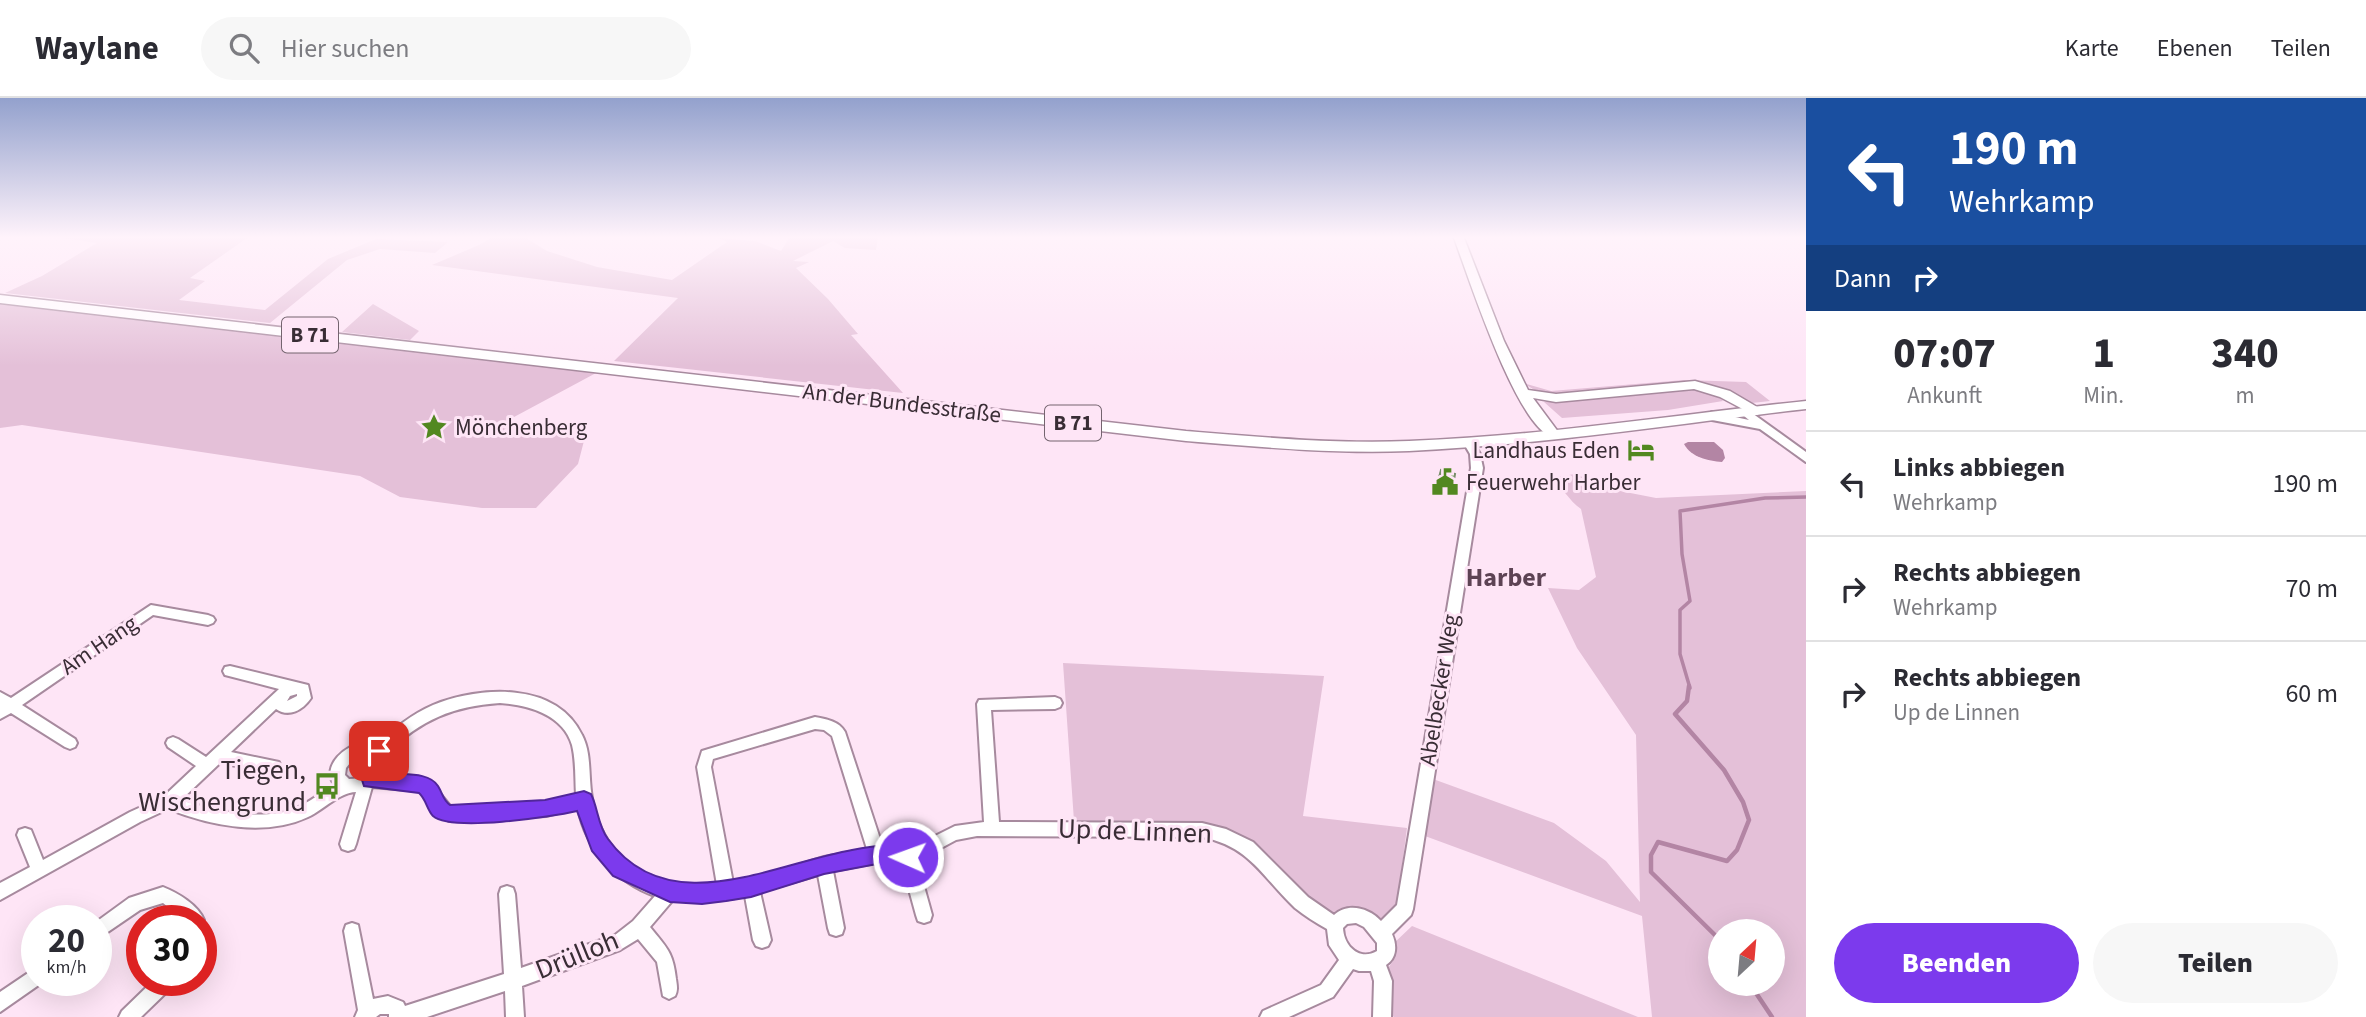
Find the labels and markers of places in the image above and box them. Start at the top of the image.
place label: Mönchenberg [455,411,588,444]
place icon: Mönchenberg [419,412,449,442]
place label: Landhaus Eden [1472,434,1620,467]
hotel icon: Landhaus Eden [1626,435,1656,465]
place label: Feuerwehr Harber [1466,466,1641,499]
public building icon: Feuerwehr Harber [1430,467,1460,497]
pin [349,721,409,781]
place label: Tiegen, Wischengrund [138,750,306,822]
bus stop icon: Tiegen, Wischengrund [312,771,342,801]

